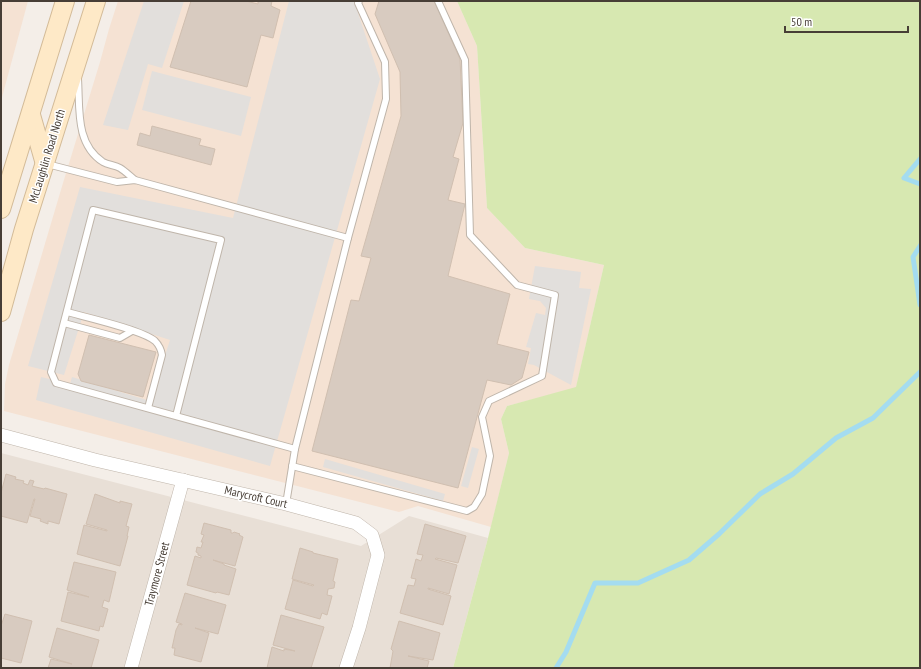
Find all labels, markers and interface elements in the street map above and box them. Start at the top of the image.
scale bar [785,8,908,34]
text: 50 m [791,14,812,29]
street label: McLaughlin Road North [25,107,68,205]
street label: Marycroft Court [223,482,290,511]
street label: Traymore Street [141,540,172,607]

